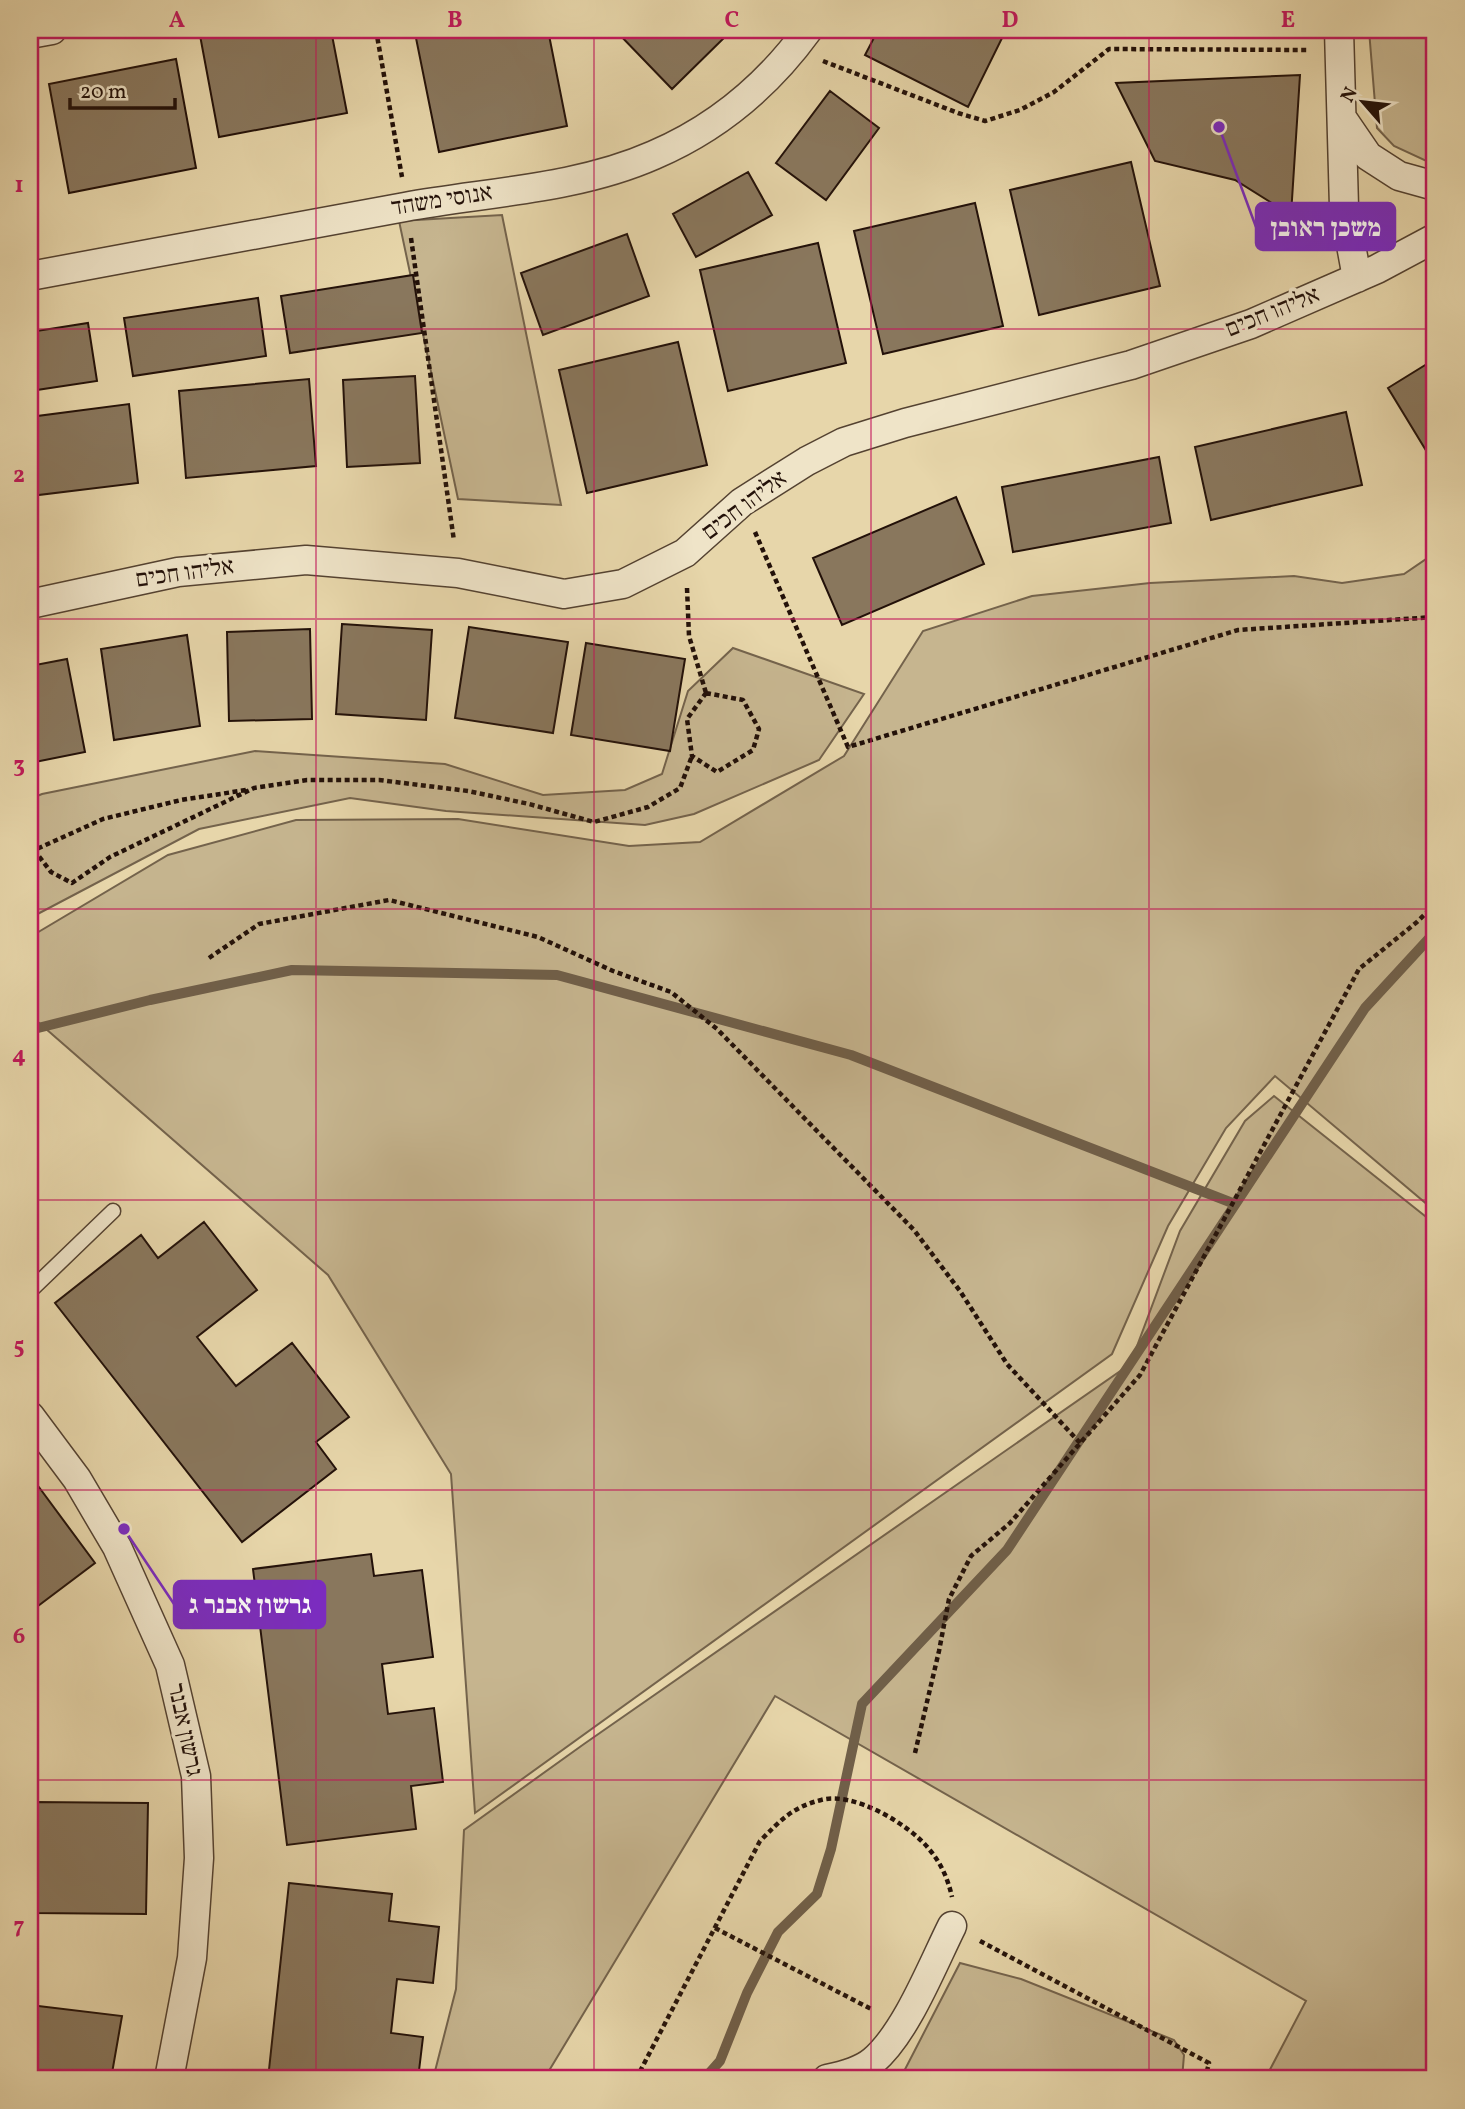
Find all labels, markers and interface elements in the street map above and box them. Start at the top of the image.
text: A [169,5,185,37]
text: B [447,5,463,37]
text: C [725,5,739,37]
text: D [1002,5,1019,37]
text: E [1281,5,1295,37]
scale bar [70,66,175,110]
north arrow [1328,66,1398,136]
text: 20 m [80,78,126,107]
text: N [1335,83,1365,107]
text: 1 [14,170,24,202]
street label: אנוסי משהד [389,176,495,226]
callout: משכן ראובן [1256,203,1395,250]
text: משכן ראובן [1271,211,1381,247]
street label: אליהו חכים [1221,279,1325,347]
text: 2 [13,460,25,492]
street label: אליהו חכים [695,463,795,549]
street label: אליהו חכים [134,550,236,598]
text: 3 [13,750,25,782]
text: 4 [12,1040,26,1072]
text: 5 [13,1331,25,1363]
callout: גרשון אבנר ג [174,1581,325,1628]
text: גרשון אבנר ג [189,1588,311,1624]
text: 6 [13,1621,25,1653]
street label: גרשון אבנר [158,1680,210,1780]
text: 7 [14,1911,25,1943]

